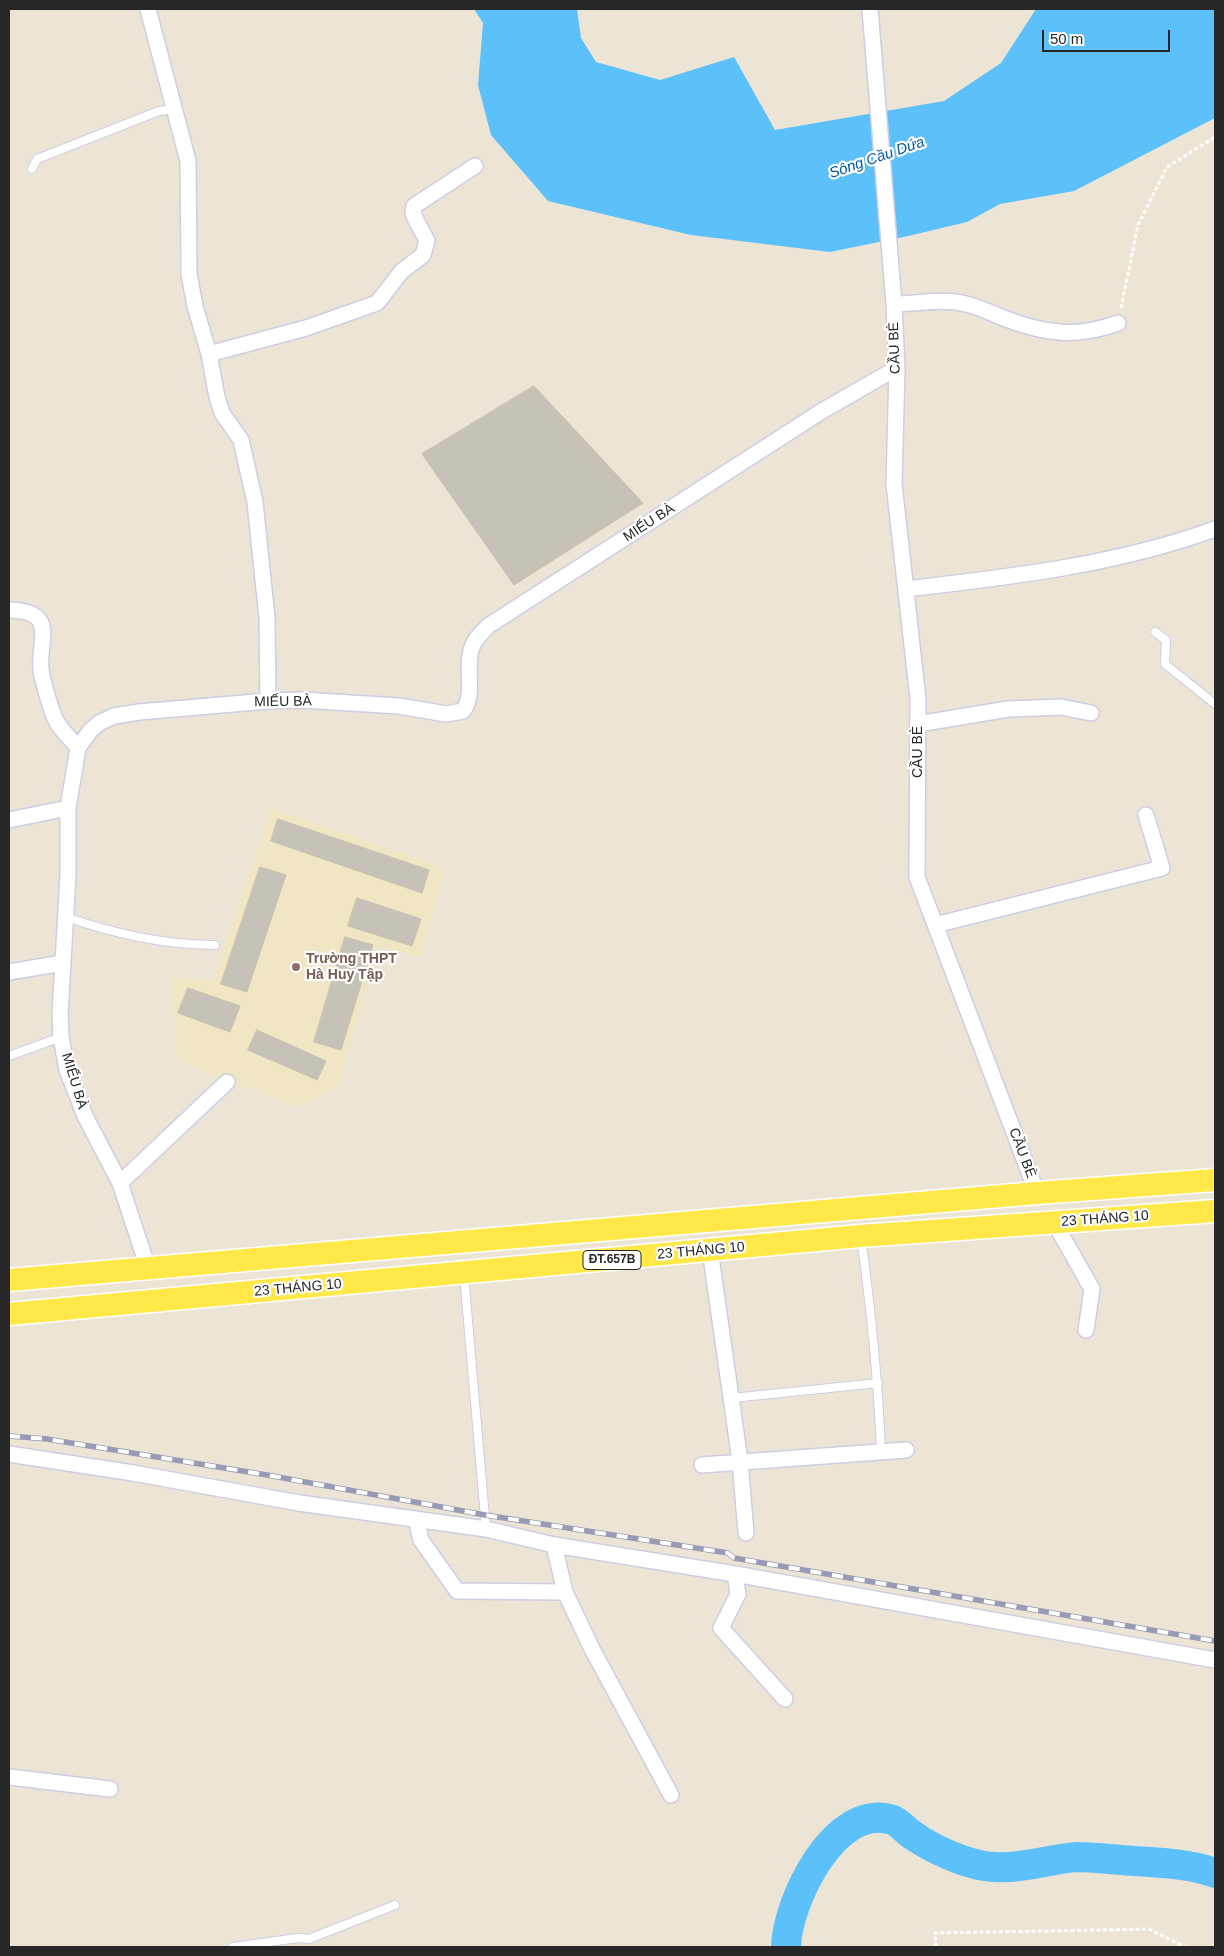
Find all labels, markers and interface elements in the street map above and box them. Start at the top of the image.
scale bar [1044,20,1172,52]
text: 50 m [1050,30,1083,47]
water label: Sông Cầu Dứa [827,133,927,183]
street label: CẦU BÈ [886,322,904,374]
street label: MIẾU BÀ [620,500,678,546]
street label: MIẾU BÀ [254,693,312,711]
street label: CẦU BÈ [910,726,926,778]
place label: Trường THPT Hà Huy Tập [306,951,397,984]
marker: Trường THPT Hà Huy Tập [290,961,302,973]
street label: MIẾU BÀ [58,1051,90,1111]
street label: CẦU BÈ [1005,1126,1039,1180]
street label: 23 THÁNG 10 [1061,1208,1149,1230]
street label: 23 THÁNG 10 [656,1239,746,1263]
road number: ĐT.657B [583,1250,641,1270]
street label: 23 THÁNG 10 [253,1276,343,1300]

